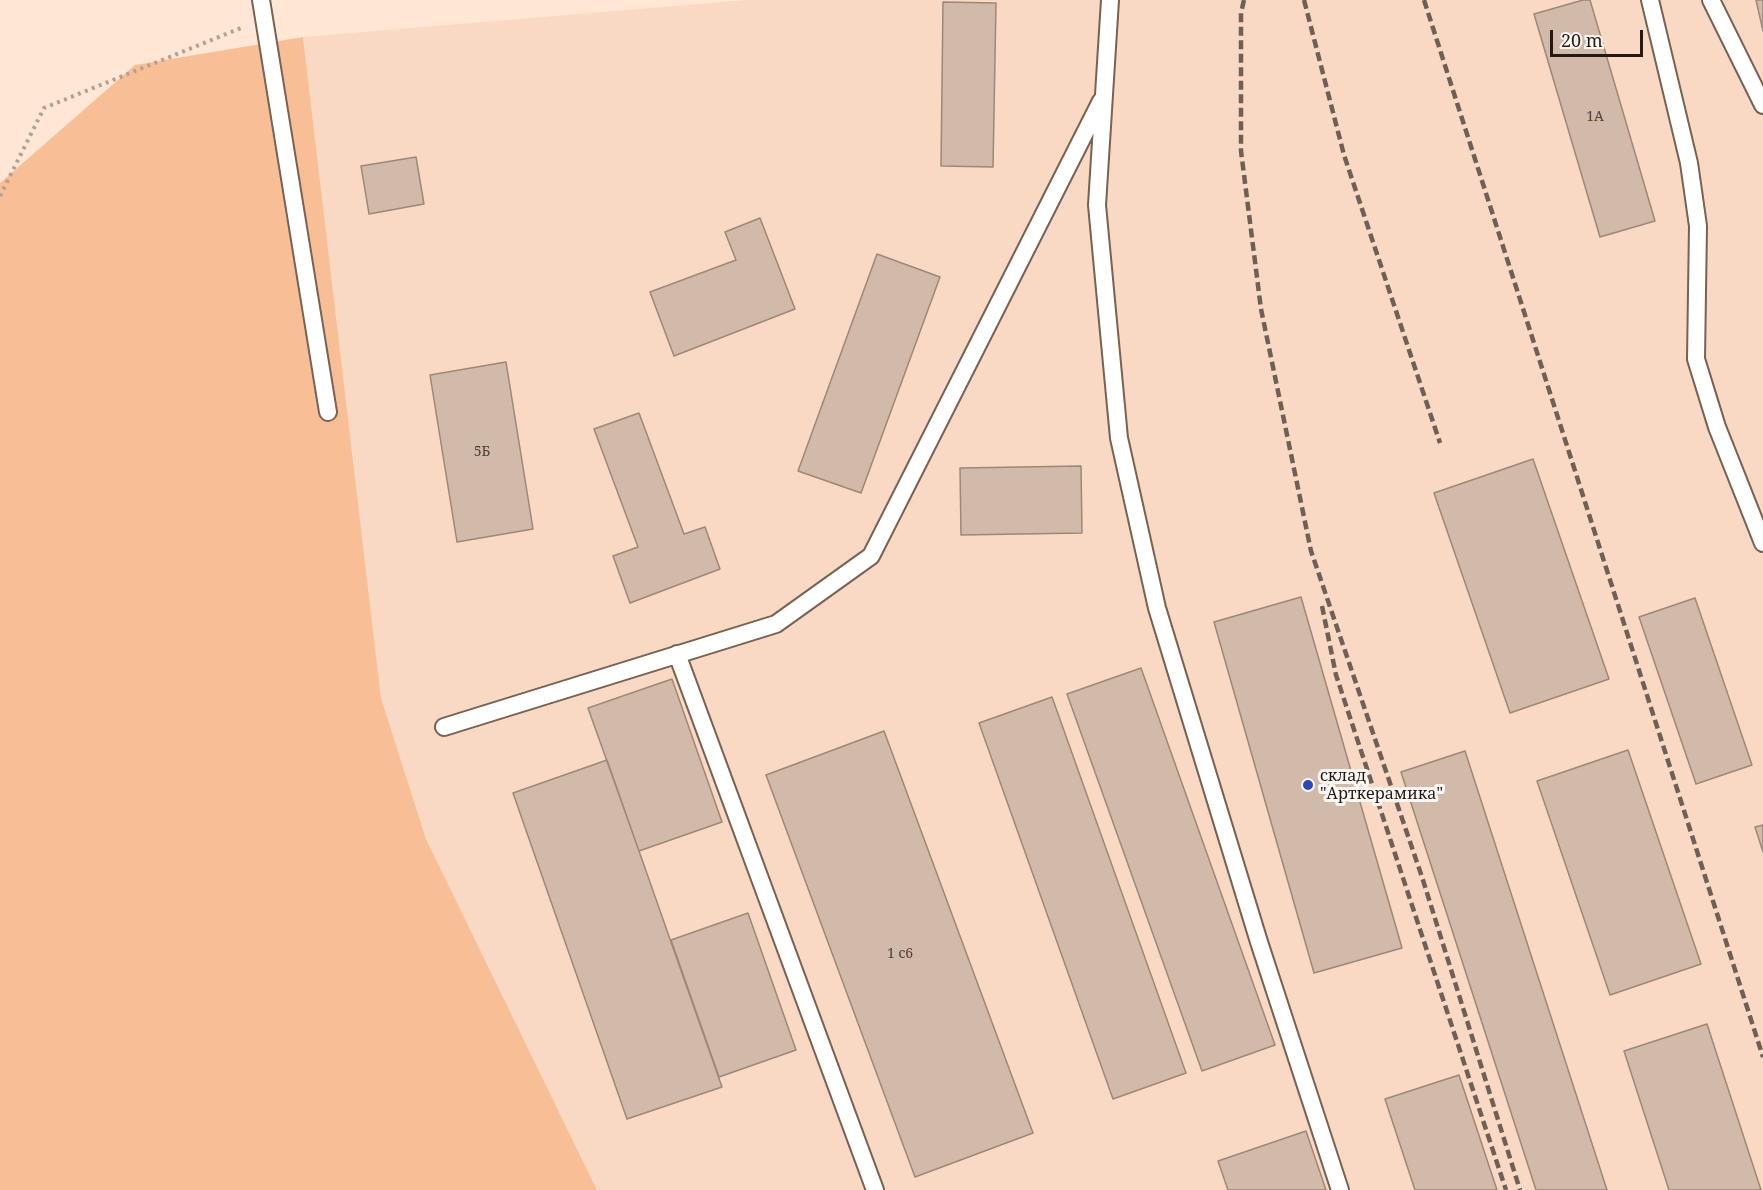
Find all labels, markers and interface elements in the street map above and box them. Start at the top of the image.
scale bar [1553,18,1646,56]
text: 20 m [1561,28,1603,52]
house number: 1А [1586,109,1604,125]
house number: 5Б [474,444,490,460]
place label: склад "Арткерамика" [1320,766,1443,804]
marker: склад "Арткерамика" [1301,778,1315,792]
house number: 1 с6 [887,946,913,962]

